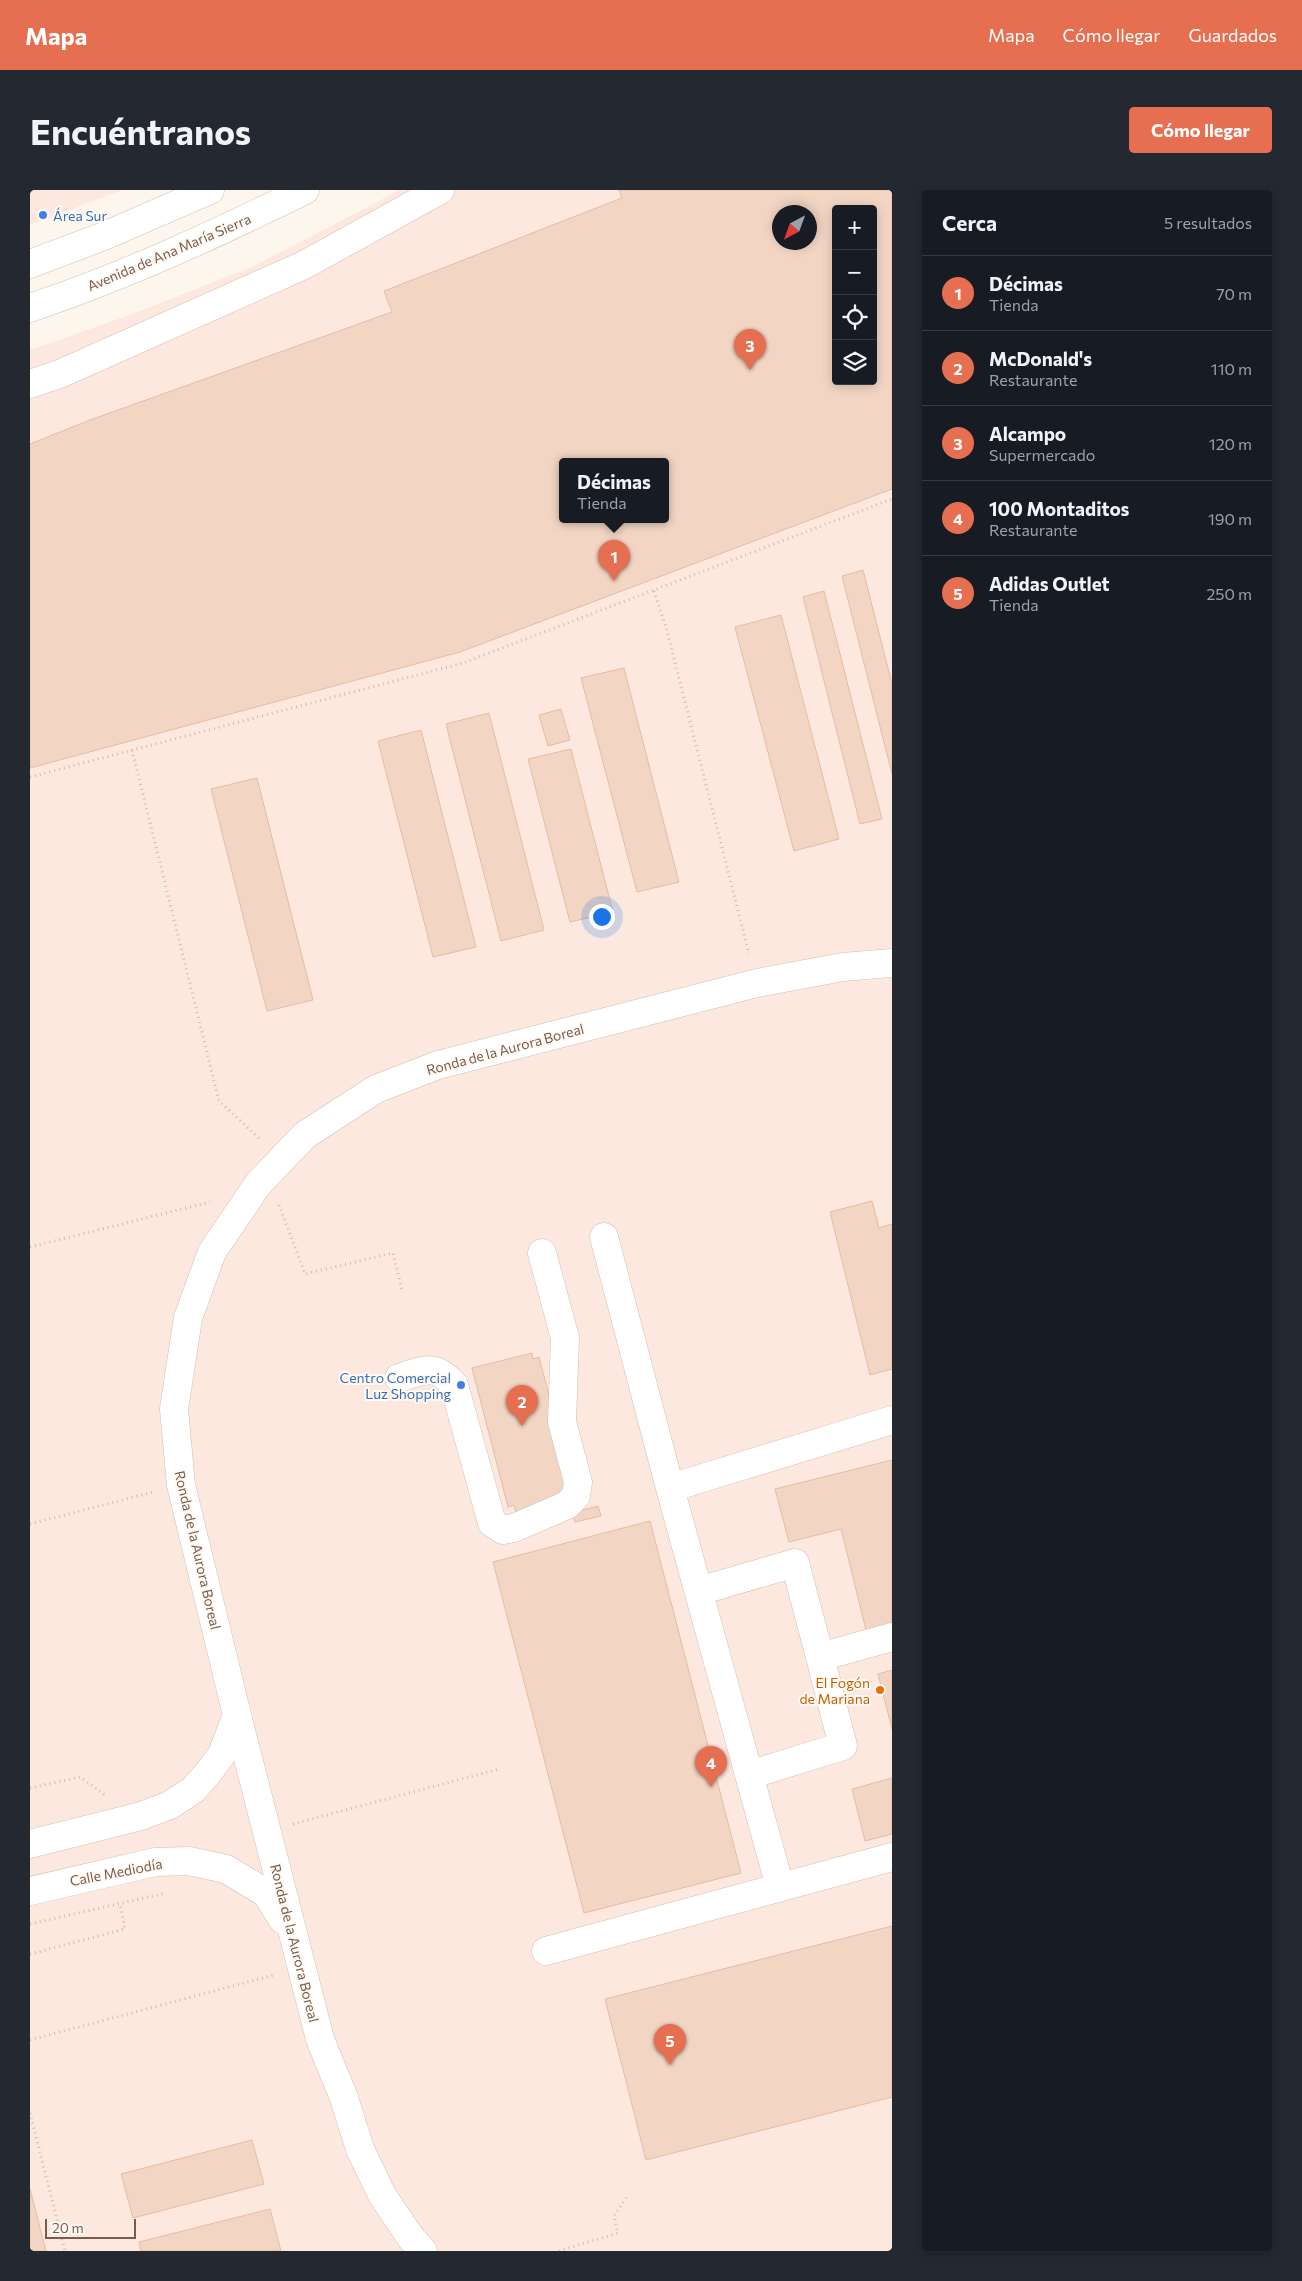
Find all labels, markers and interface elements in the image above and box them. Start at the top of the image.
text: Mapa [25,21,87,50]
text: Mapa [988,24,1035,46]
text: Cómo llegar [1063,24,1160,46]
text: Guardados [1188,24,1277,46]
button: Cómo llegar [1129,107,1272,153]
text: Encuéntranos [30,109,251,152]
north arrow [772,205,817,250]
map controls [832,205,877,385]
button: + [832,205,877,250]
place label: Área Sur [53,207,107,224]
marker: Área Sur [37,209,49,221]
street label: Avenida de Ana María Sierra [85,210,253,294]
text: Cerca [942,210,997,235]
text: 5 resultados [1164,213,1252,232]
button: − [832,250,877,295]
text: Décimas [989,272,1063,295]
text: 1 [954,284,962,303]
text: 70 m [1216,284,1252,303]
button: locate [832,295,877,340]
text: Tienda [989,295,1039,314]
pin: 3 [734,329,766,370]
button: layers [832,340,877,385]
text: McDonald's [989,347,1092,370]
text: 2 [953,359,963,378]
text: 110 m [1211,359,1252,378]
text: Restaurante [989,370,1077,389]
text: Alcampo [989,422,1066,445]
text: 3 [953,434,963,453]
text: 120 m [1209,434,1252,453]
text: Supermercado [989,445,1095,464]
popup [559,458,669,523]
text: Décimas [577,470,651,493]
text: Tienda [577,493,627,512]
text: 100 Montaditos [989,497,1129,520]
text: 4 [953,509,963,528]
text: 190 m [1208,509,1252,528]
text: Restaurante [989,520,1077,539]
pin: 1 [598,540,630,581]
text: Adidas Outlet [989,572,1110,595]
text: 5 [953,584,963,603]
text: 250 m [1206,584,1252,603]
text: Tienda [989,595,1039,614]
your location [589,904,615,930]
street label: Ronda de la Aurora Boreal [424,1020,586,1078]
place label: Centro Comercial Luz Shopping [340,1369,451,1402]
marker: Centro Comercial Luz Shopping [455,1379,467,1391]
pin: 2 [506,1385,538,1426]
street label: Ronda de la Aurora Boreal [171,1469,225,1631]
place label: El Fogón de Mariana [799,1674,870,1707]
marker: El Fogón de Mariana [874,1684,886,1696]
pin: 4 [695,1746,727,1787]
street label: Calle Mediodía [68,1855,164,1889]
street label: Ronda de la Aurora Boreal [267,1862,323,2024]
pin: 5 [654,2024,686,2065]
scale bar [45,2216,136,2239]
text: 20 m [52,2219,84,2236]

